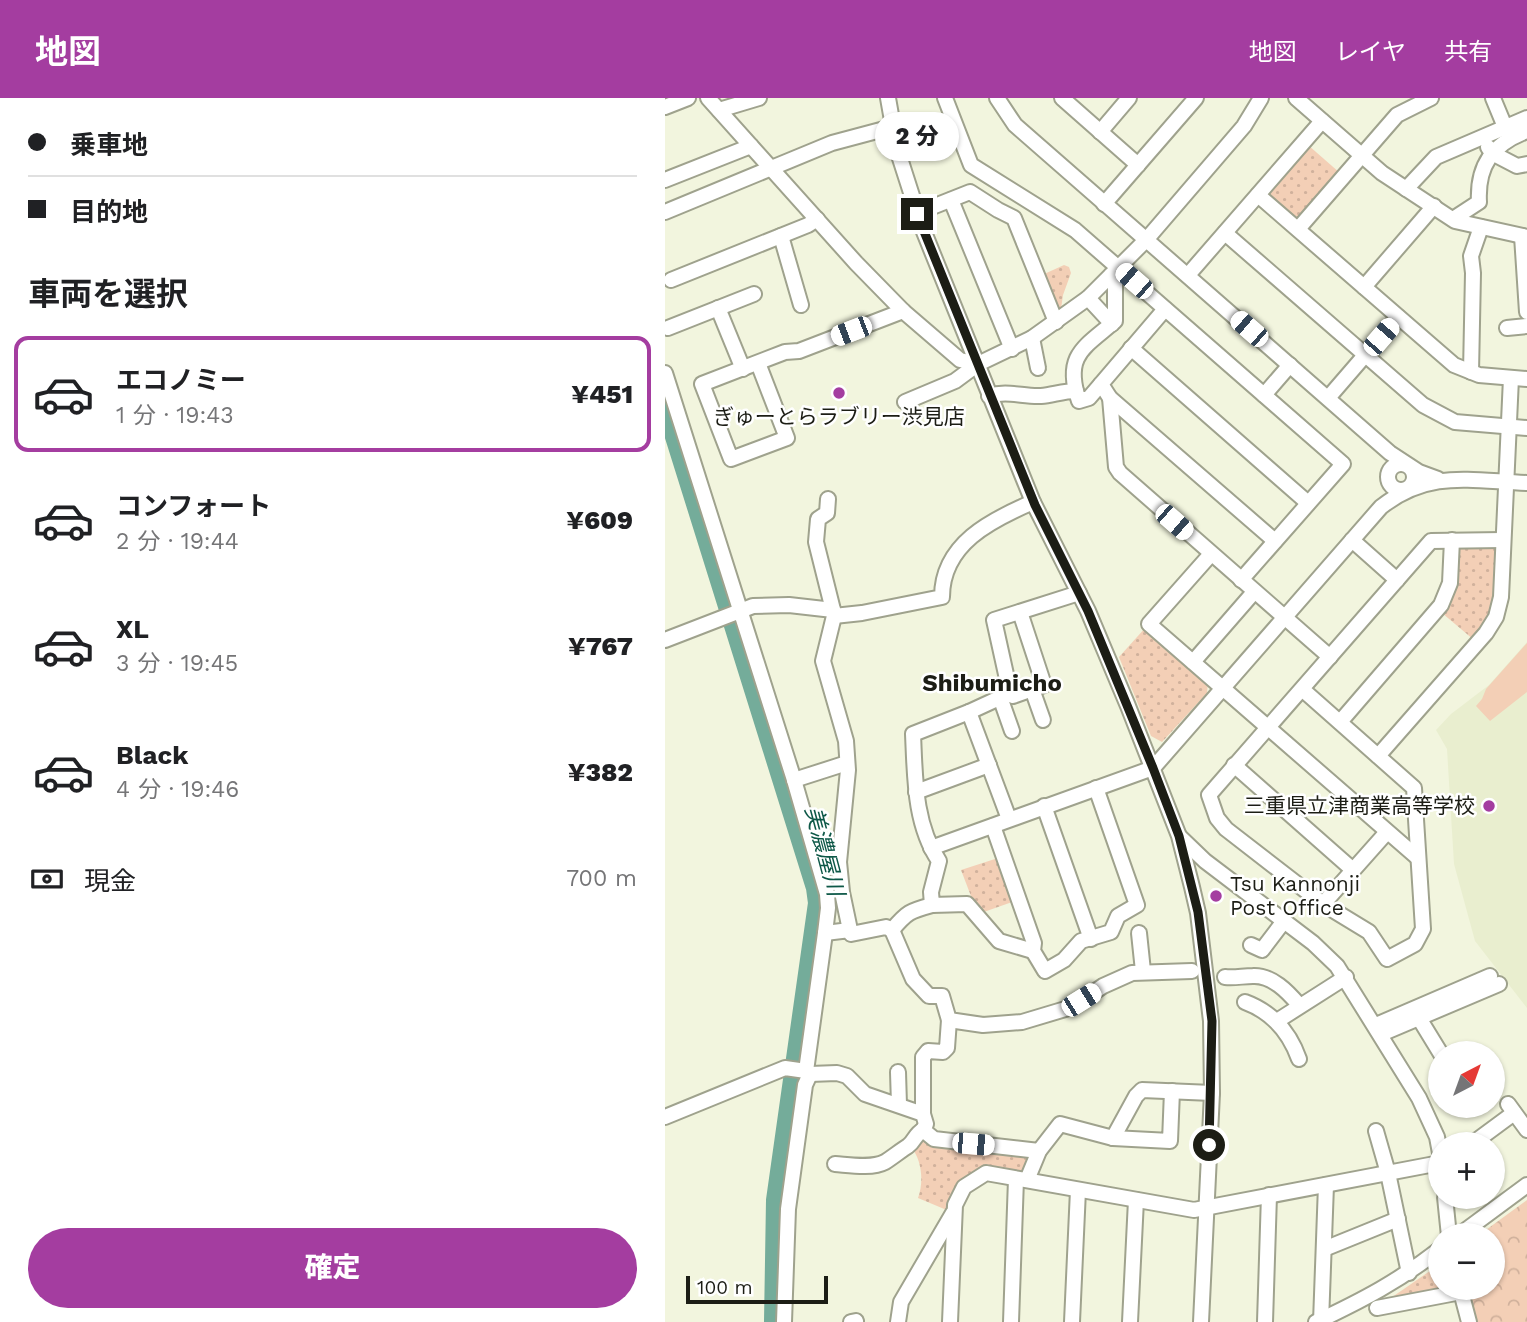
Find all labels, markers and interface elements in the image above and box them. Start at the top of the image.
text: 地図 [35,32,101,71]
text: 地図 [1249,38,1297,66]
text: レイヤ [1335,38,1406,66]
text: 共有 [1444,38,1492,66]
callout: 2 分 [875,113,959,162]
text: 2 分 [896,123,938,150]
text: 乗車地 [70,130,148,160]
text: 目的地 [70,197,148,227]
route end [901,198,933,230]
car [1112,259,1157,303]
text: 車両を選択 [28,275,188,313]
car [1227,307,1272,351]
car [828,314,875,348]
car [1360,314,1403,360]
icon: car [32,363,95,426]
text: エコノミー [116,365,246,395]
text: ¥451 [571,379,633,409]
marker: ぎゅーとらラブリー渋見店 [831,385,847,401]
text: 1 分 · 19:43 [116,402,234,429]
place label: ぎゅーとらラブリー渋見店 [713,404,965,429]
icon: car [32,489,95,552]
text: コンフォート [116,491,271,521]
car [1152,500,1197,544]
text: ¥609 [566,505,633,535]
text: 2 分 · 19:44 [116,528,239,555]
text: XL [116,614,149,644]
icon: car [32,615,95,678]
text: ¥767 [568,631,633,661]
text: 3 分 · 19:45 [116,650,238,677]
district label: Shibumicho [922,669,1062,697]
text: Black [116,740,188,770]
icon: car [32,741,95,804]
text: ¥382 [568,757,633,787]
text: 4 分 · 19:46 [116,776,239,803]
place label: 三重県立津商業高等学校 [1244,793,1475,818]
marker: 三重県立津商業高等学校 [1481,798,1497,814]
water label: 美濃屋川 [800,803,850,902]
icon: cash [28,860,66,898]
text: 700 m [566,865,637,892]
text: 現金 [84,866,136,896]
place label: Tsu Kannonji Post Office [1230,871,1360,920]
marker: Tsu Kannonji Post Office [1208,888,1224,904]
car [1058,980,1105,1020]
north arrow [1428,1041,1505,1118]
map controls [1428,1041,1505,1300]
route start [1193,1129,1225,1161]
car [952,1132,995,1156]
button: + [1428,1132,1505,1209]
button: − [1428,1223,1505,1300]
button: 確定 [28,1228,637,1308]
scale bar [686,1273,828,1305]
text: 100 m [697,1276,753,1299]

